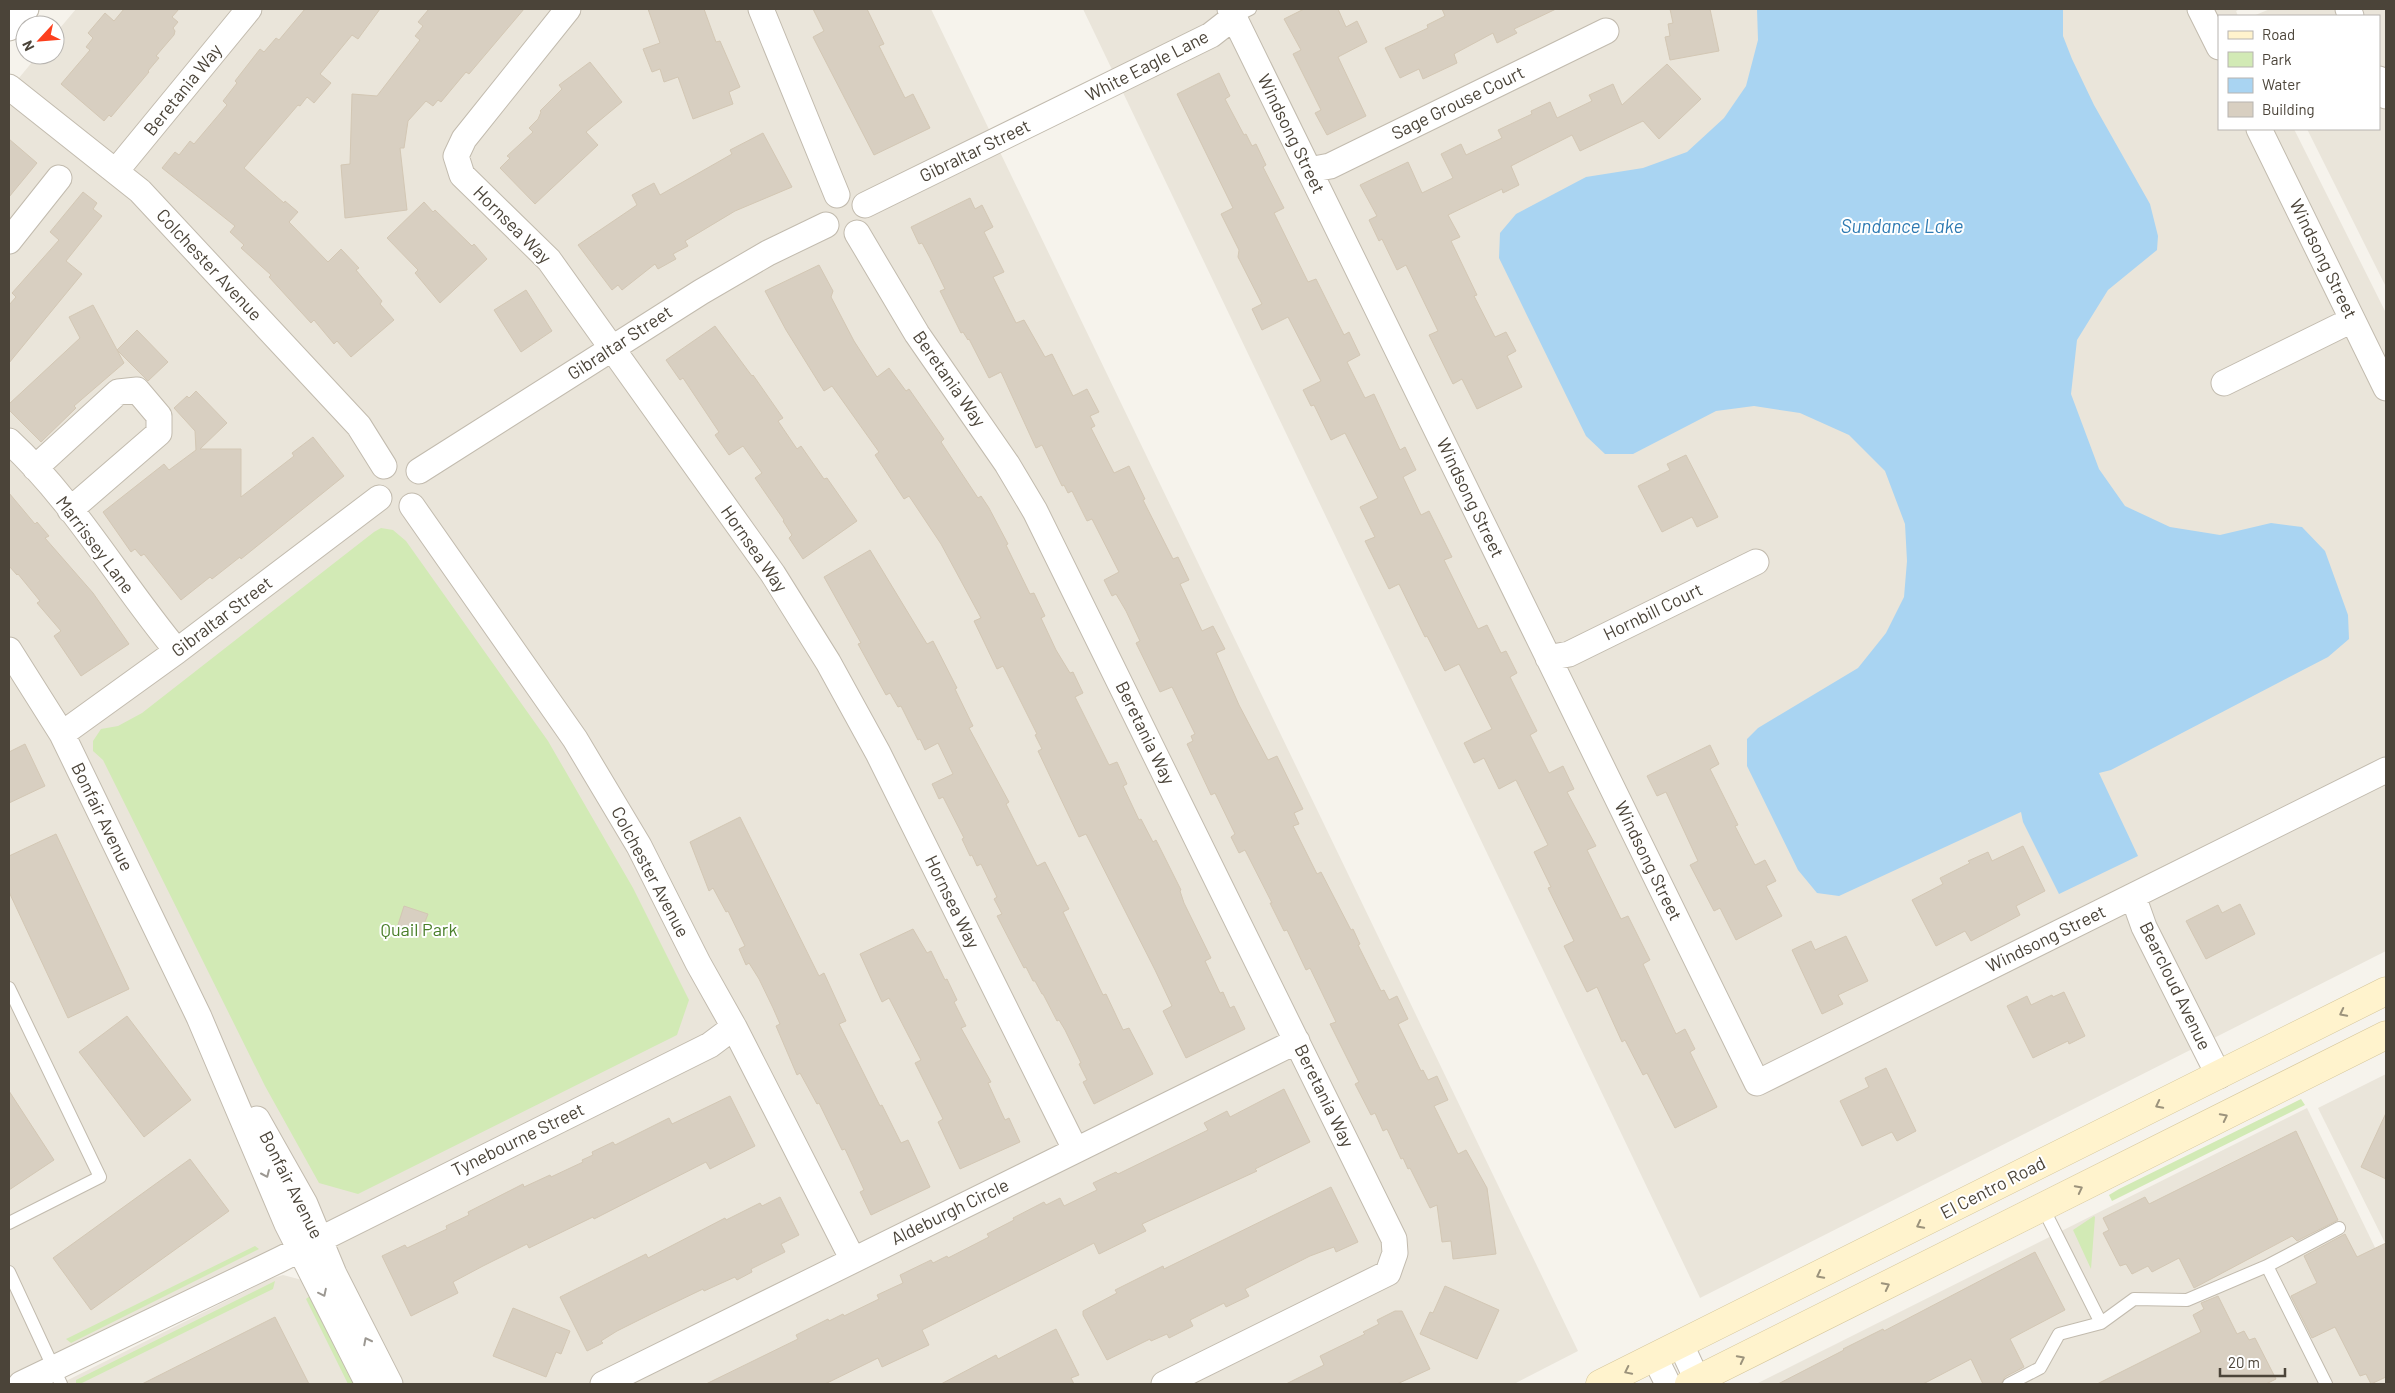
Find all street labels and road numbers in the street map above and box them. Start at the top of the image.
street label: White Eagle Lane [1081,25,1212,106]
street label: Beretania Way [138,39,226,140]
street label: Sage Grouse Court [1388,60,1528,144]
street label: Windsong Street [1253,70,1330,197]
street label: Gibraltar Street [916,114,1033,186]
street label: Hornsea Way [469,181,556,268]
street label: Windsong Street [2285,195,2362,322]
street label: Colchester Avenue [152,204,267,325]
street label: Gibraltar Street [563,300,676,384]
street label: Beretania Way [909,326,991,431]
street label: Windsong Street [1432,434,1509,561]
street label: Marrissey Lane [52,491,140,598]
street label: Hornsea Way [717,501,793,596]
street label: Gibraltar Street [167,571,276,661]
street label: Hornbill Court [1599,578,1706,645]
street label: Beretania Way [1111,677,1180,788]
street label: Bonfair Avenue [67,759,139,874]
street label: Windsong Street [1610,797,1687,924]
street label: Colchester Avenue [607,802,695,941]
street label: Hornsea Way [921,851,985,952]
street label: Windsong Street [1982,900,2109,977]
street label: Bearcloud Avenue [2135,918,2216,1053]
street label: Beretania Way [1290,1040,1359,1151]
street label: Tynebourne Street [448,1097,587,1181]
street label: Bonfair Avenue [255,1127,328,1242]
street label: El Centro Road [1936,1151,2049,1223]
street label: Aldeburgh Circle [887,1173,1012,1249]

